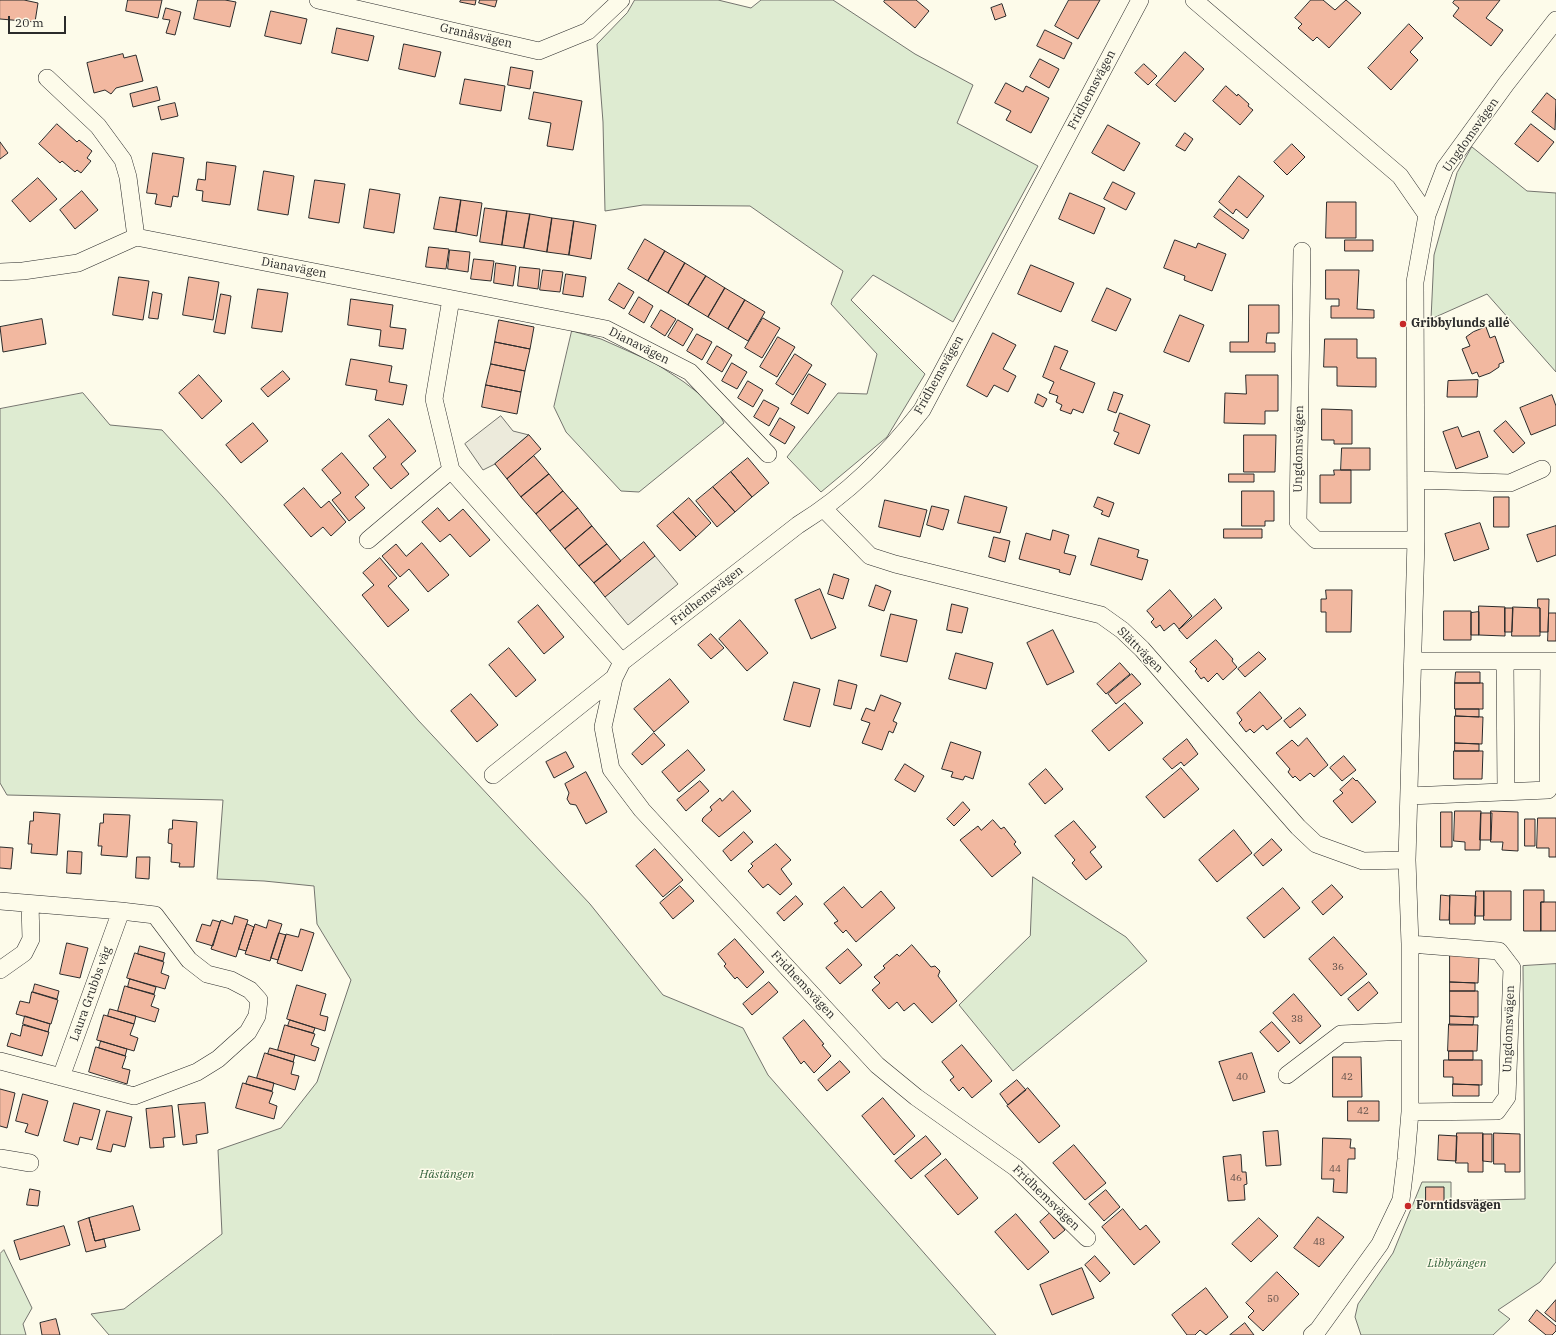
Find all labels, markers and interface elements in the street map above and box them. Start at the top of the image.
scale bar [10,8,68,34]
text: 20 m [15,15,44,30]
street label: Granåsvägen [438,21,514,51]
street label: Fridhemsvägen [1065,48,1119,132]
street label: Ungdomsvägen [1440,95,1502,175]
street label: Dianavägen [260,255,328,281]
place label: Gribbylunds allé [1411,317,1510,331]
marker: Gribbylunds allé [1398,319,1408,329]
street label: Dianavägen [606,325,672,367]
street label: Fridhemsvägen [911,333,967,417]
street label: Ungdomsvägen [1291,405,1307,493]
street label: Fridhemsvägen [668,563,746,629]
street label: Slättvägen [1114,624,1166,676]
street label: Laura Grubbs väg [67,945,115,1043]
street label: Fridhemsvägen [768,948,838,1022]
house number: 36 [1332,961,1344,973]
street label: Ungdomsvägen [1500,985,1518,1073]
house number: 38 [1291,1013,1303,1025]
house number: 40 [1236,1071,1248,1083]
house number: 42 [1341,1071,1353,1083]
house number: 42 [1357,1105,1369,1117]
street label: Fridhemsvägen [1009,1162,1083,1234]
house number: 44 [1329,1163,1341,1175]
park label: Hästängen [420,1168,474,1182]
house number: 46 [1230,1172,1242,1184]
place label: Forntidsvägen [1416,1199,1501,1213]
marker: Forntidsvägen [1403,1201,1413,1211]
house number: 48 [1313,1236,1325,1248]
park label: Libbyängen [1428,1257,1486,1271]
house number: 50 [1267,1293,1279,1305]

